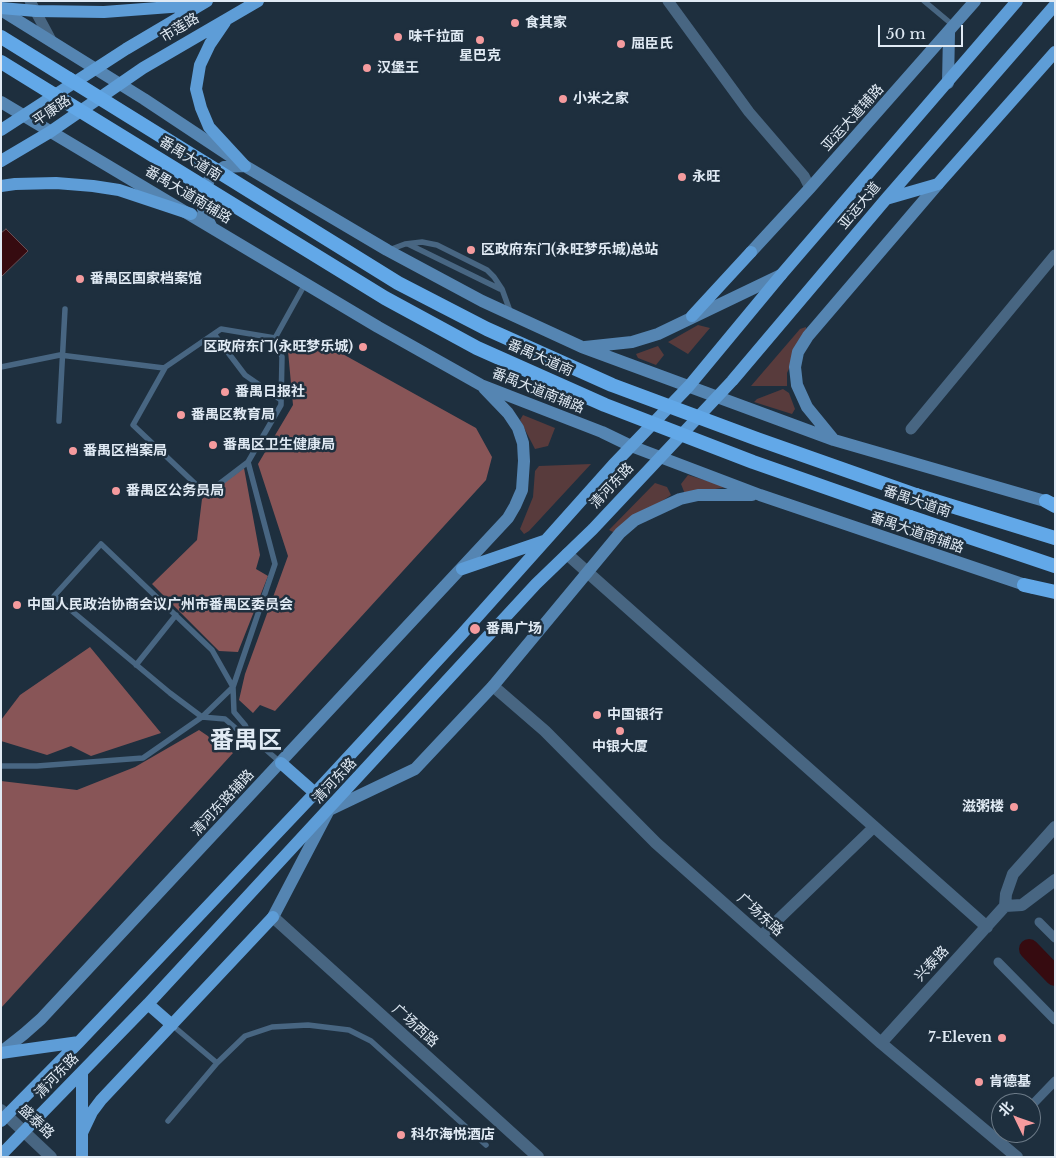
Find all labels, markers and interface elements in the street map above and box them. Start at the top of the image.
street label: 市莲路 [158,10,202,46]
place label: 食其家 [525,15,567,31]
scale bar [881,15,966,47]
marker: 食其家 [509,17,521,29]
text: 50 m [886,24,926,43]
place label: 味千拉面 [408,29,464,45]
marker: 味千拉面 [392,31,404,43]
marker: 星巴克 [474,34,486,46]
place label: 屈臣氏 [631,36,673,52]
marker: 屈臣氏 [615,38,627,50]
place label: 星巴克 [459,48,501,64]
place label: 汉堡王 [377,60,419,76]
marker: 汉堡王 [361,62,373,74]
street label: 亚运大道辅路 [819,81,887,155]
place label: 小米之家 [573,91,629,107]
street label: 平康路 [30,92,74,130]
marker: 小米之家 [557,93,569,105]
street label: 番禺大道南 [156,133,224,185]
street label: 番禺大道南辅路 [142,163,234,227]
place label: 永旺 [692,169,720,185]
marker: 永旺 [676,171,688,183]
street label: 亚运大道 [836,179,884,233]
place label: 区政府东门(永旺梦乐城)总站 [481,242,659,258]
marker: 区政府东门(永旺梦乐城)总站 [465,244,477,256]
place label: 番禺区国家档案馆 [90,271,202,287]
marker: 番禺区国家档案馆 [74,273,86,285]
street label: 番禺大道南 [505,336,575,380]
place label: 区政府东门(永旺梦乐城) [203,339,353,355]
marker: 区政府东门(永旺梦乐城) [357,341,369,353]
street label: 番禺大道南辅路 [489,365,587,417]
place label: 番禺日报社 [235,384,305,400]
marker: 番禺日报社 [219,386,231,398]
place label: 番禺区教育局 [191,407,275,423]
marker: 番禺区教育局 [175,409,187,421]
place label: 番禺区卫生健康局 [223,437,335,453]
marker: 番禺区卫生健康局 [207,439,219,451]
place label: 番禺区档案局 [83,443,167,459]
marker: 番禺区档案局 [67,445,79,457]
street label: 清河东路 [587,460,637,512]
place label: 番禺区公务员局 [126,483,224,499]
street label: 番禺大道南 [881,483,953,521]
marker: 番禺区公务员局 [110,485,122,497]
street label: 番禺大道南辅路 [868,509,966,557]
place label: 中国人民政治协商会议广州市番禺区委员会 [27,597,293,613]
marker: 中国人民政治协商会议广州市番禺区委员会 [11,599,23,611]
place label: 番禺广场 [486,621,542,637]
marker: 番禺广场 [468,622,482,636]
place label: 中国银行 [607,707,663,723]
marker: 中国银行 [591,709,603,721]
marker: 中银大厦 [614,725,626,737]
district label: 番禺区 [210,727,282,755]
place label: 中银大厦 [592,739,648,755]
street label: 清河东路 [310,755,360,807]
street label: 清河东路辅路 [188,767,258,839]
place label: 滋粥楼 [962,799,1004,815]
marker: 滋粥楼 [1008,801,1020,813]
street label: 广场东路 [734,890,786,940]
street label: 兴泰路 [912,943,952,985]
street label: 广场西路 [389,1001,441,1051]
place label: 7-Eleven [928,1030,992,1046]
marker: 7-Eleven [996,1032,1008,1044]
street label: 清河东路 [32,1050,82,1102]
place label: 肯德基 [989,1074,1031,1090]
marker: 肯德基 [973,1076,985,1088]
north arrow [991,1093,1041,1143]
text: 北 [994,1097,1017,1120]
street label: 盛泰路 [15,1102,57,1142]
place label: 科尔海悦酒店 [411,1127,495,1143]
marker: 科尔海悦酒店 [395,1129,407,1141]

